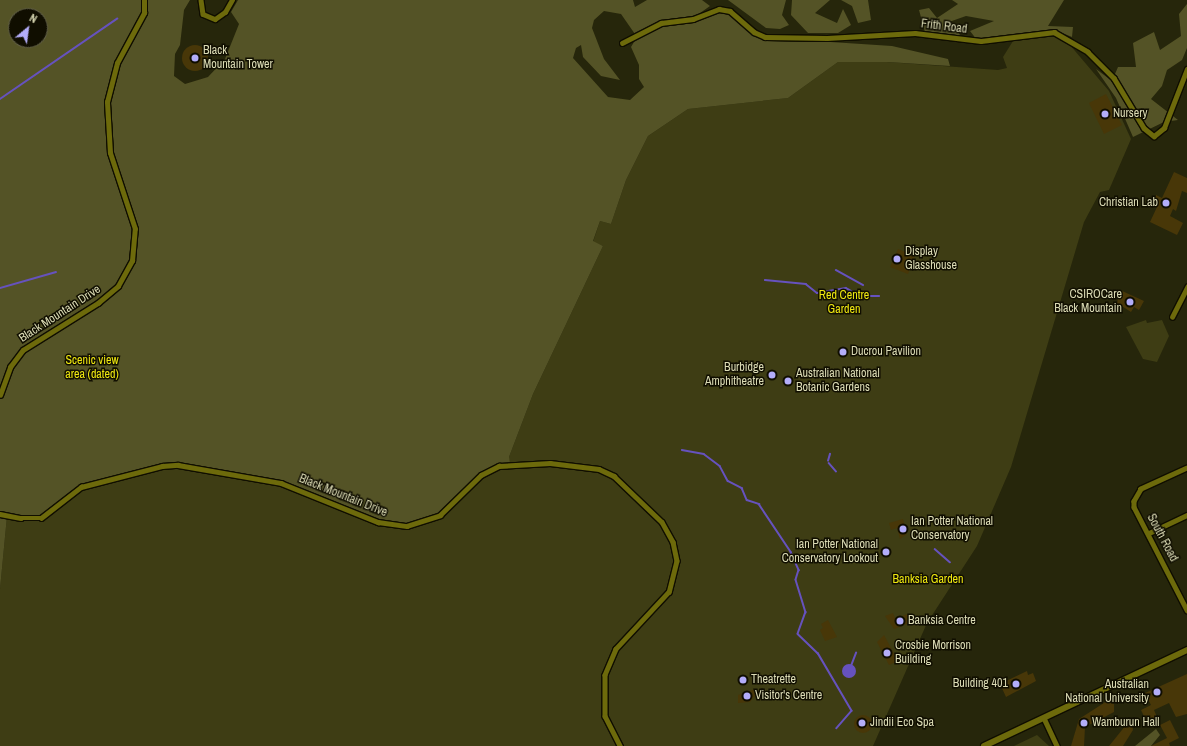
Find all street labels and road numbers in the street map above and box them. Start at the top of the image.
street label: Frith Road [920,17,968,37]
street label: Black Mountain Drive [17,282,103,346]
street label: Black Mountain Drive [297,472,389,520]
street label: South Road [1143,512,1181,564]

